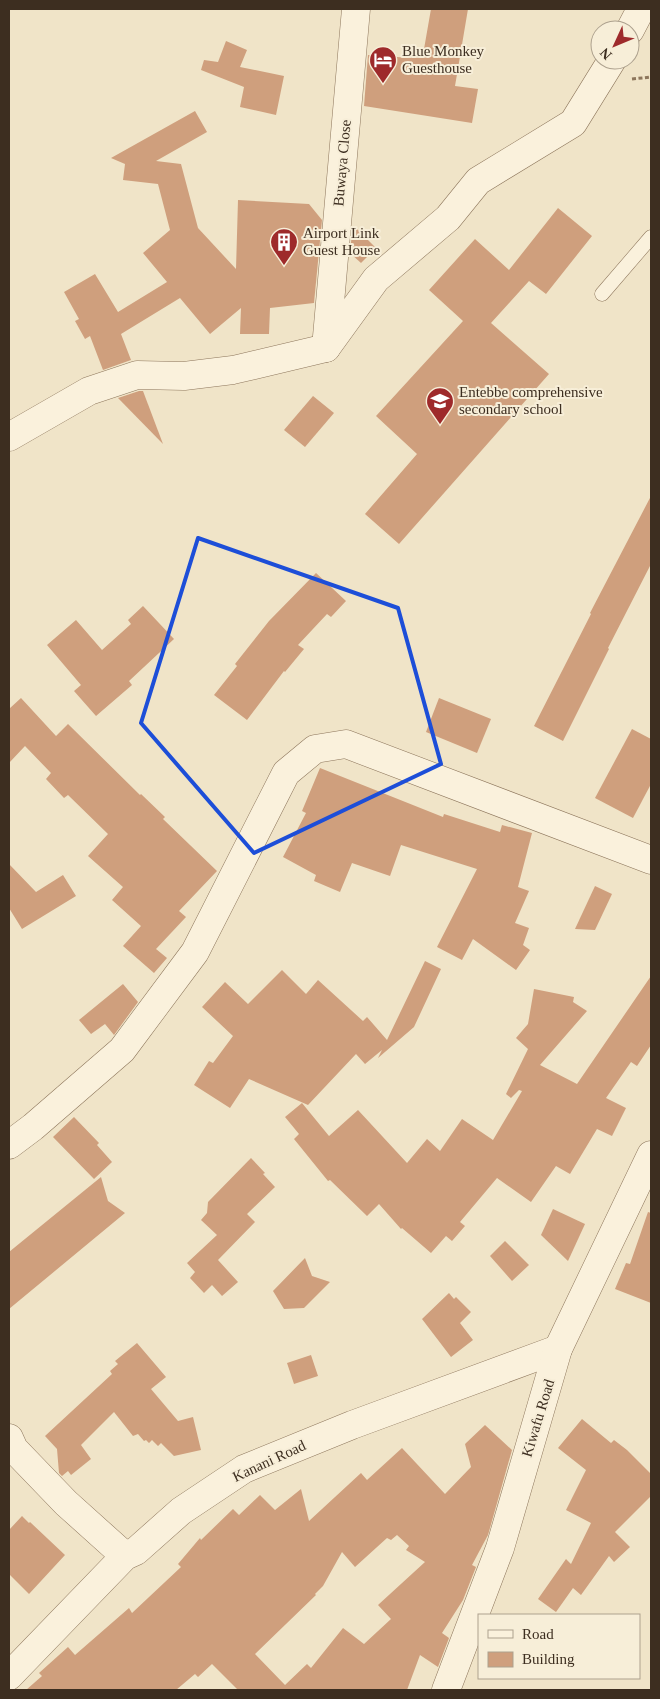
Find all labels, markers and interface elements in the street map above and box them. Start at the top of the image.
north arrow [590,20,640,70]
place label: Blue Monkey Guesthouse [402,43,485,76]
hotel icon: Blue Monkey Guesthouse [368,45,398,84]
text: N [597,45,615,63]
street label: Buwaya Close [330,119,354,207]
place label: Airport Link Guest House [303,225,380,258]
building icon: Airport Link Guest House [269,227,299,266]
place label: Entebbe comprehensive secondary school [459,384,603,417]
school or university icon: Entebbe comprehensive secondary school [425,386,455,425]
street label: Kiwafu Road [519,1377,558,1459]
street label: Kanani Road [230,1437,309,1485]
legend [478,1614,640,1679]
text: Road [522,1626,554,1642]
text: Building [522,1651,575,1667]

